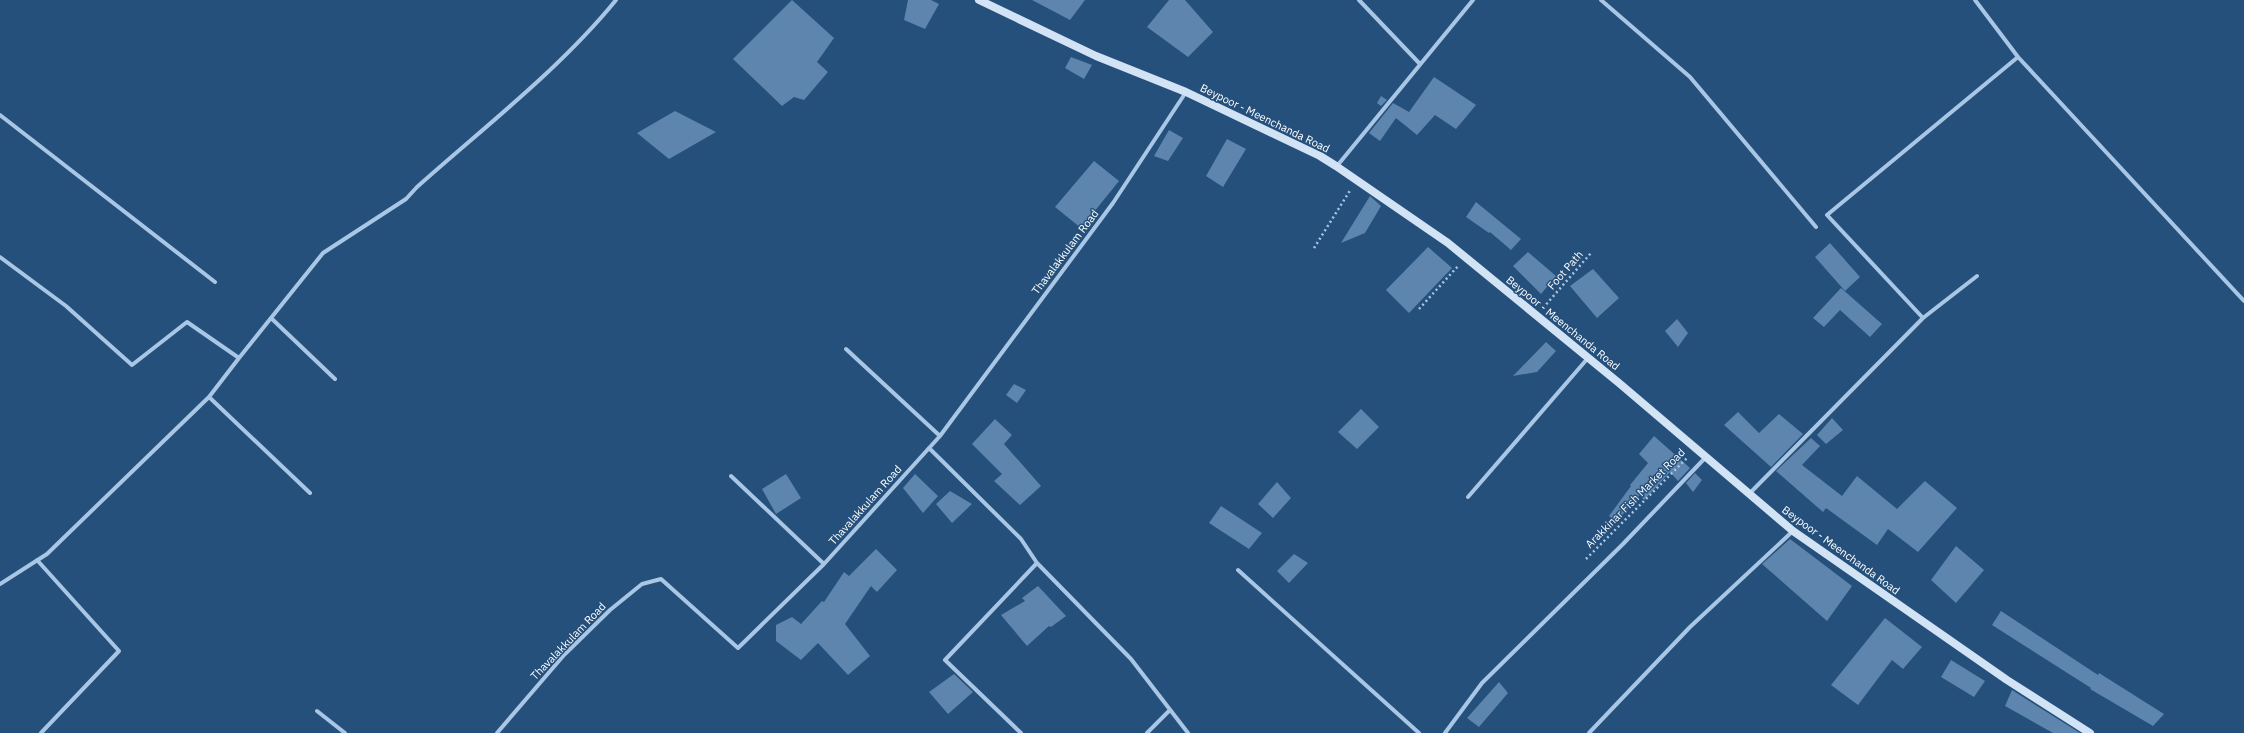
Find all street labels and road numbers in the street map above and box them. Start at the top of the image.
street label: Beypoor - Meenchanda Road [1198,81,1332,155]
street label: Thavalakkulam Road [1029,207,1101,297]
street label: Foot Path [1544,248,1586,292]
street label: Beypoor - Meenchanda Road [1503,273,1623,373]
street label: Arakkinar Fish Market Road [1582,445,1688,551]
street label: Thavalakkulam Road [826,462,904,548]
street label: Beypoor - Meenchanda Road [1779,503,1903,597]
street label: Thavalakkulam Road [527,599,609,683]

